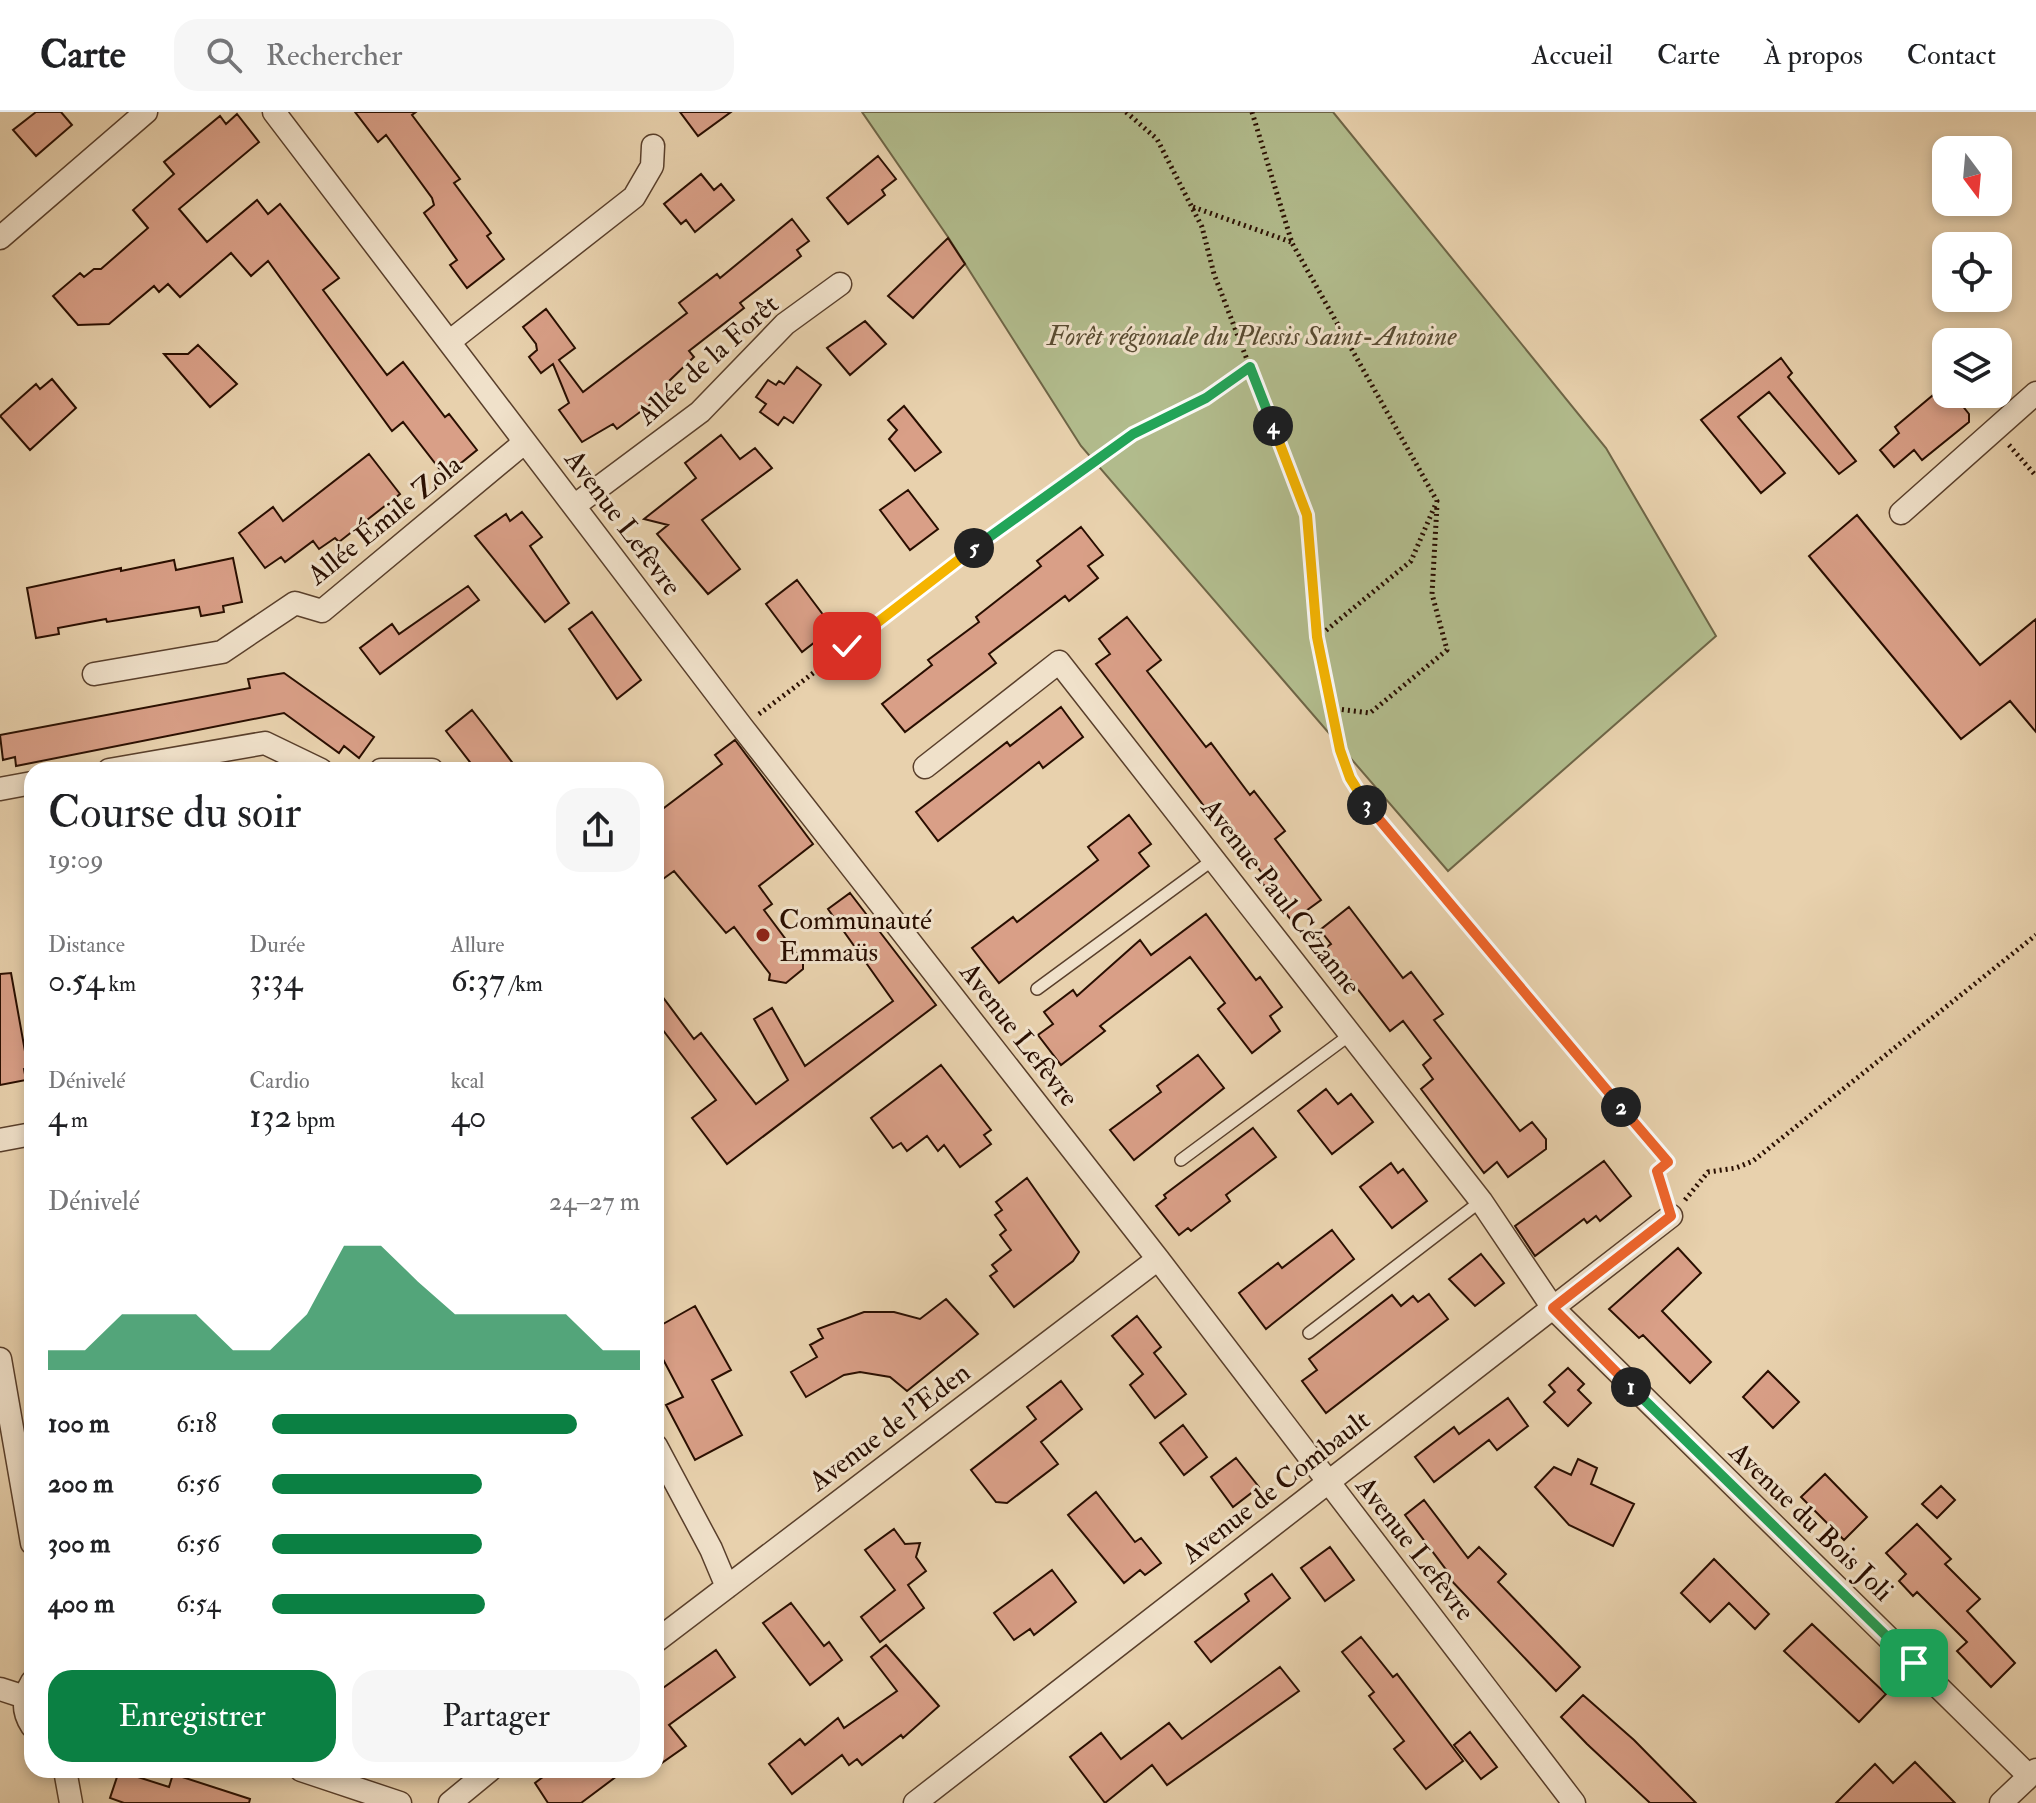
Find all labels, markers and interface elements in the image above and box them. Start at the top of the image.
search box [174,19,734,91]
text: Carte [40,31,126,79]
icon: search [202,33,246,77]
text: Rechercher [266,37,402,74]
text: Accueil [1532,38,1613,73]
text: Carte [1657,38,1720,73]
text: À propos [1764,38,1863,73]
text: Contact [1907,38,1996,73]
north arrow [1932,136,2012,216]
map controls [1932,136,2012,408]
button: locate [1932,232,2012,312]
street label: Allée de la Forêt [629,287,786,434]
park label: Forêt régionale du Plessis Saint-Antoine [1045,319,1457,354]
button: layers [1932,328,2012,408]
pin: 4 [1253,406,1293,446]
text: 4 [1267,412,1279,440]
street label: Avenue Lefèvre [556,442,689,603]
street label: Allée Émile Zola [300,447,470,594]
pin: 5 [954,528,994,568]
text: 5 [969,534,979,562]
pin [813,612,881,680]
icon: check [825,624,869,668]
pin: 3 [1347,785,1387,825]
text: Course du soir [48,786,301,841]
button: share [556,788,640,872]
street label: Avenue Paul Cézanne [1193,791,1369,1002]
text: 3 [1363,791,1371,819]
text: 19:09 [48,844,104,876]
place label: Communauté Emmaüs [779,903,932,970]
marker: Communauté Emmaüs [754,926,772,944]
text: Distance [48,931,125,959]
text: Durée [249,931,305,959]
text: Allure [451,931,505,959]
street label: Avenue Lefèvre [951,955,1086,1114]
text: 0.54 [48,959,104,1002]
text: 3:34 [249,959,302,1002]
text: 6:37 [451,959,505,1002]
text: km [104,970,136,998]
text: /km [505,970,543,998]
text: Dénivelé [48,1067,125,1095]
text: Cardio [249,1067,310,1095]
text: kcal [451,1067,484,1095]
pin: 2 [1601,1087,1641,1127]
text: 2 [1615,1093,1627,1121]
text: 4 [48,1095,66,1138]
text: 132 [249,1095,292,1138]
text: 40 [451,1095,486,1138]
text: m [66,1106,88,1134]
text: bpm [292,1106,335,1134]
text: Dénivelé [48,1186,140,1218]
text: 24–27 m [549,1186,640,1218]
street label: Avenue de l'Eden [802,1355,977,1500]
pin: 1 [1611,1367,1651,1407]
text: 1 [1627,1373,1635,1401]
street label: Avenue de Combault [1174,1403,1377,1572]
text: 100 m [48,1408,109,1440]
text: 6:18 [176,1408,217,1440]
street label: Avenue du Bois Joli [1721,1434,1900,1609]
text: 200 m [48,1468,113,1500]
text: 6:56 [176,1468,220,1500]
street label: Avenue Lefèvre [1347,1469,1482,1628]
text: 300 m [48,1528,110,1560]
text: 6:56 [176,1528,220,1560]
text: 400 m [48,1588,114,1620]
text: 6:54 [176,1588,220,1620]
pin [1880,1629,1948,1697]
icon: arrive [1892,1641,1936,1685]
button: Enregistrer [48,1670,336,1762]
button: Partager [352,1670,640,1762]

